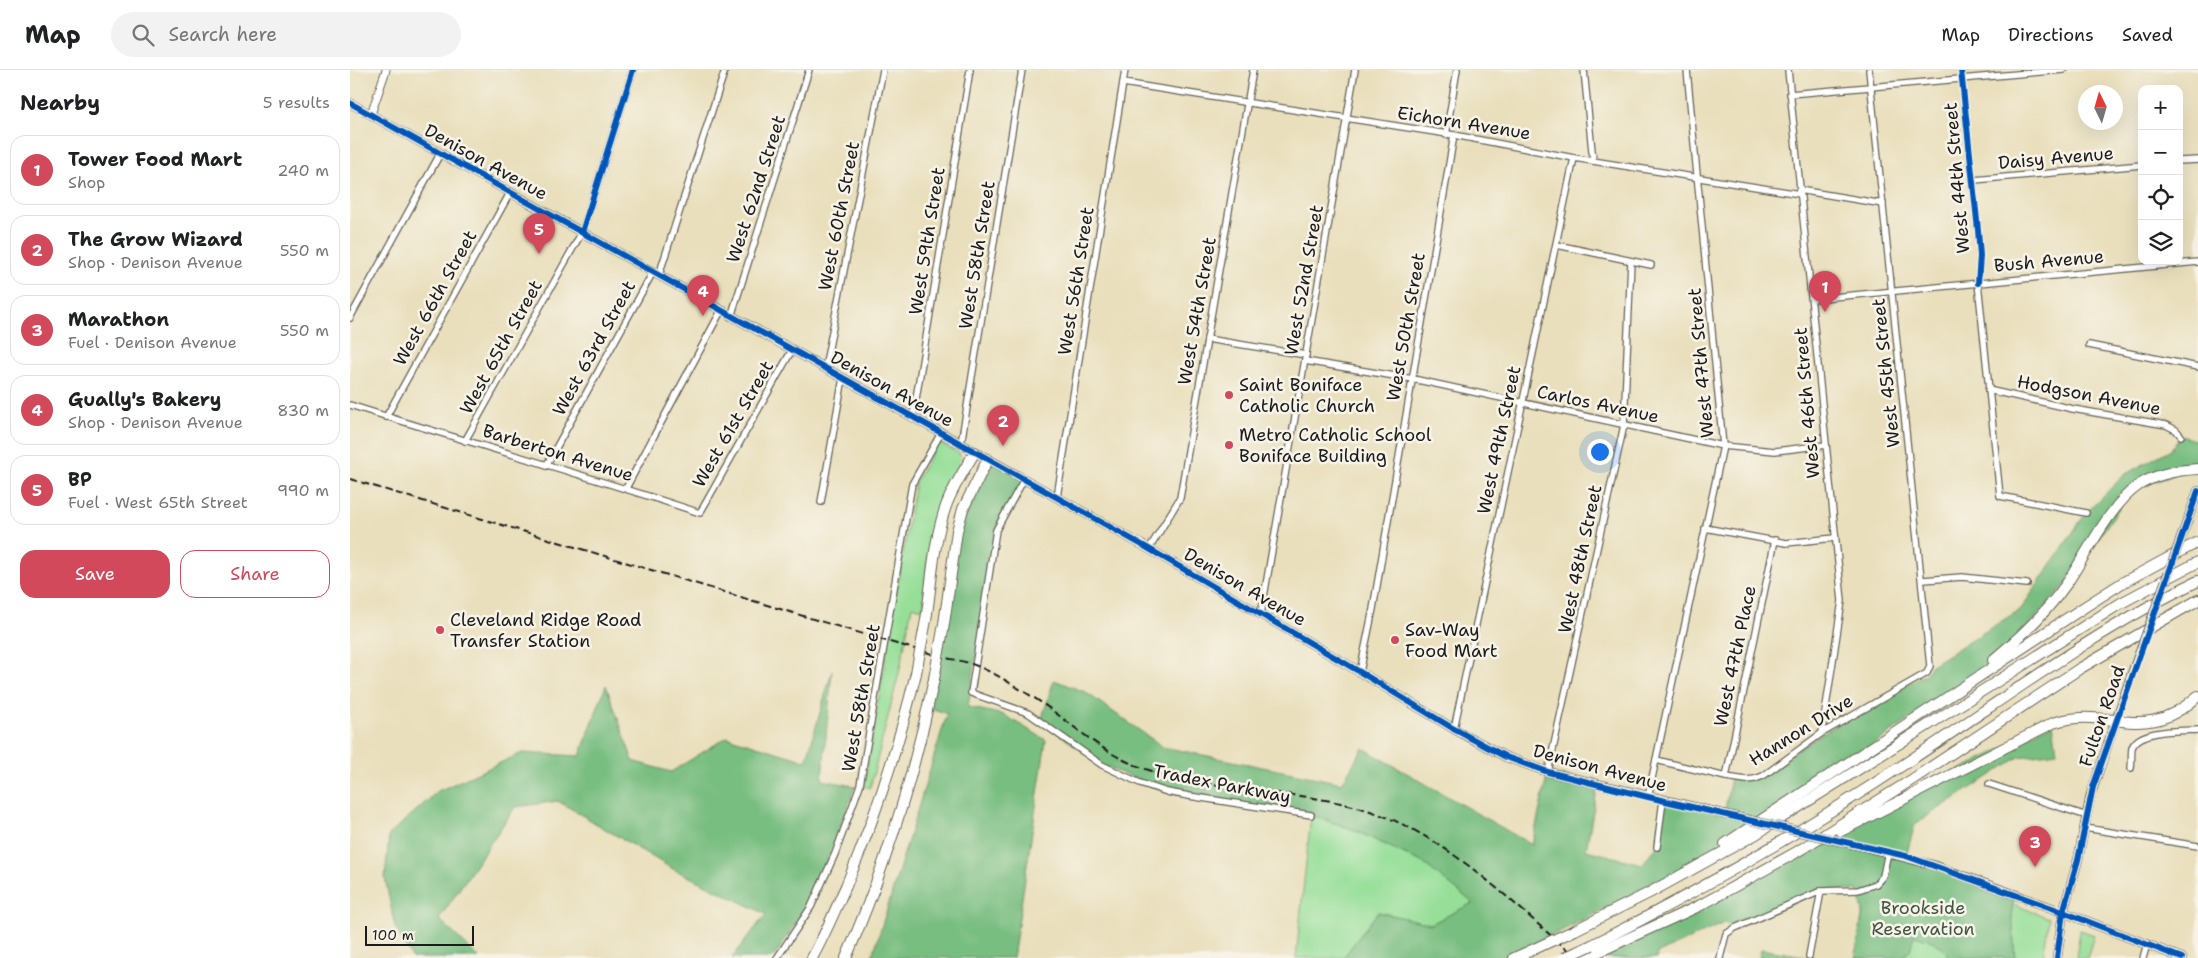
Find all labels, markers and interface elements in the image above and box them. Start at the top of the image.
search box [111,12,461,57]
text: Map [25,19,81,51]
icon: search [129,21,157,49]
text: Search here [169,22,277,47]
text: Map [1942,23,1980,47]
text: Directions [2008,23,2094,47]
text: Saved [2122,23,2173,47]
north arrow [2078,85,2123,130]
map controls [2138,85,2183,265]
button: + [2138,85,2183,130]
text: Nearby [20,89,100,117]
text: 5 results [263,92,330,113]
street label: Eichorn Avenue [1396,101,1532,145]
street label: West 44th Street [1938,101,1976,255]
street label: West 62nd Street [721,112,791,266]
street label: Denison Avenue [420,118,552,206]
button: − [2138,130,2183,175]
street label: West 60th Street [813,139,865,293]
street label: Daisy Avenue [1997,141,2115,175]
text: Tower Food Mart [68,147,242,172]
text: 1 [33,160,41,181]
text: 240 m [277,160,329,181]
street label: West 59th Street [903,165,951,317]
text: Shop [68,172,105,193]
button: locate [2138,175,2183,220]
street label: West 58th Street [953,179,1001,331]
street label: West 52nd Street [1279,203,1329,357]
street label: West 56th Street [1052,205,1100,357]
pin: 5 [523,213,555,254]
button: layers [2138,220,2183,265]
street label: West 66th Street [388,226,482,370]
text: The Grow Wizard [68,227,243,252]
street label: West 54th Street [1172,235,1222,387]
text: 2 [31,240,43,261]
text: 550 m [280,240,329,261]
street label: Bush Avenue [1993,244,2105,278]
street label: West 50th Street [1381,251,1431,403]
text: Shop · Denison Avenue [68,252,243,273]
pin: 1 [1809,271,1841,312]
pin: 4 [687,275,719,316]
street label: West 65th Street [454,276,548,418]
street label: West 63rd Street [547,276,641,420]
street label: West 47th Street [1682,287,1720,439]
street label: West 45th Street [1866,297,1906,449]
text: Marathon [68,307,169,332]
text: 3 [31,320,43,341]
text: 550 m [280,320,329,341]
street label: West 46th Street [1788,326,1826,479]
text: Fuel · Denison Avenue [68,332,237,353]
street label: Denison Avenue [826,345,958,433]
street label: West 61st Street [687,356,779,492]
street label: West 49th Street [1472,363,1526,516]
street label: Hodgson Avenue [2015,369,2163,421]
place label: Saint Boniface Catholic Church [1239,373,1375,418]
street label: Carlos Avenue [1535,379,1661,429]
text: Gually's Bakery [68,387,221,412]
marker: Saint Boniface Catholic Church [1223,389,1235,401]
text: 4 [31,400,43,421]
text: 830 m [277,400,329,421]
pin: 2 [987,405,1019,446]
text: Shop · Denison Avenue [68,412,243,433]
street label: Barberton Avenue [480,419,636,487]
place label: Metro Catholic School Boniface Building [1239,423,1432,468]
marker: Metro Catholic School Boniface Building [1223,439,1235,451]
your location [1587,439,1613,465]
text: BP [68,467,92,492]
text: 5 [32,480,42,501]
text: 990 m [277,480,329,501]
street label: West 48th Street [1553,482,1608,636]
text: Fuel · West 65th Street [68,492,248,513]
street label: Denison Avenue [1180,542,1310,632]
button: Save [20,550,170,598]
button: Share [180,550,330,598]
street label: West 47th Place [1708,583,1762,729]
place label: Cleveland Ridge Road Transfer Station [450,608,642,653]
place label: Sav-Way Food Mart [1405,618,1498,663]
street label: West 58th Street [836,622,886,774]
marker: Cleveland Ridge Road Transfer Station [434,624,446,636]
marker: Sav-Way Food Mart [1389,634,1401,646]
street label: Fulton Road [2073,662,2131,770]
street label: Hannon Drive [1744,688,1858,772]
street label: Denison Avenue [1531,739,1669,797]
street label: Tradex Parkway [1151,759,1293,809]
pin: 3 [2019,826,2051,867]
park label: Brookside Reservation [1871,896,1975,941]
scale bar [365,923,474,946]
text: 100 m [372,926,414,944]

